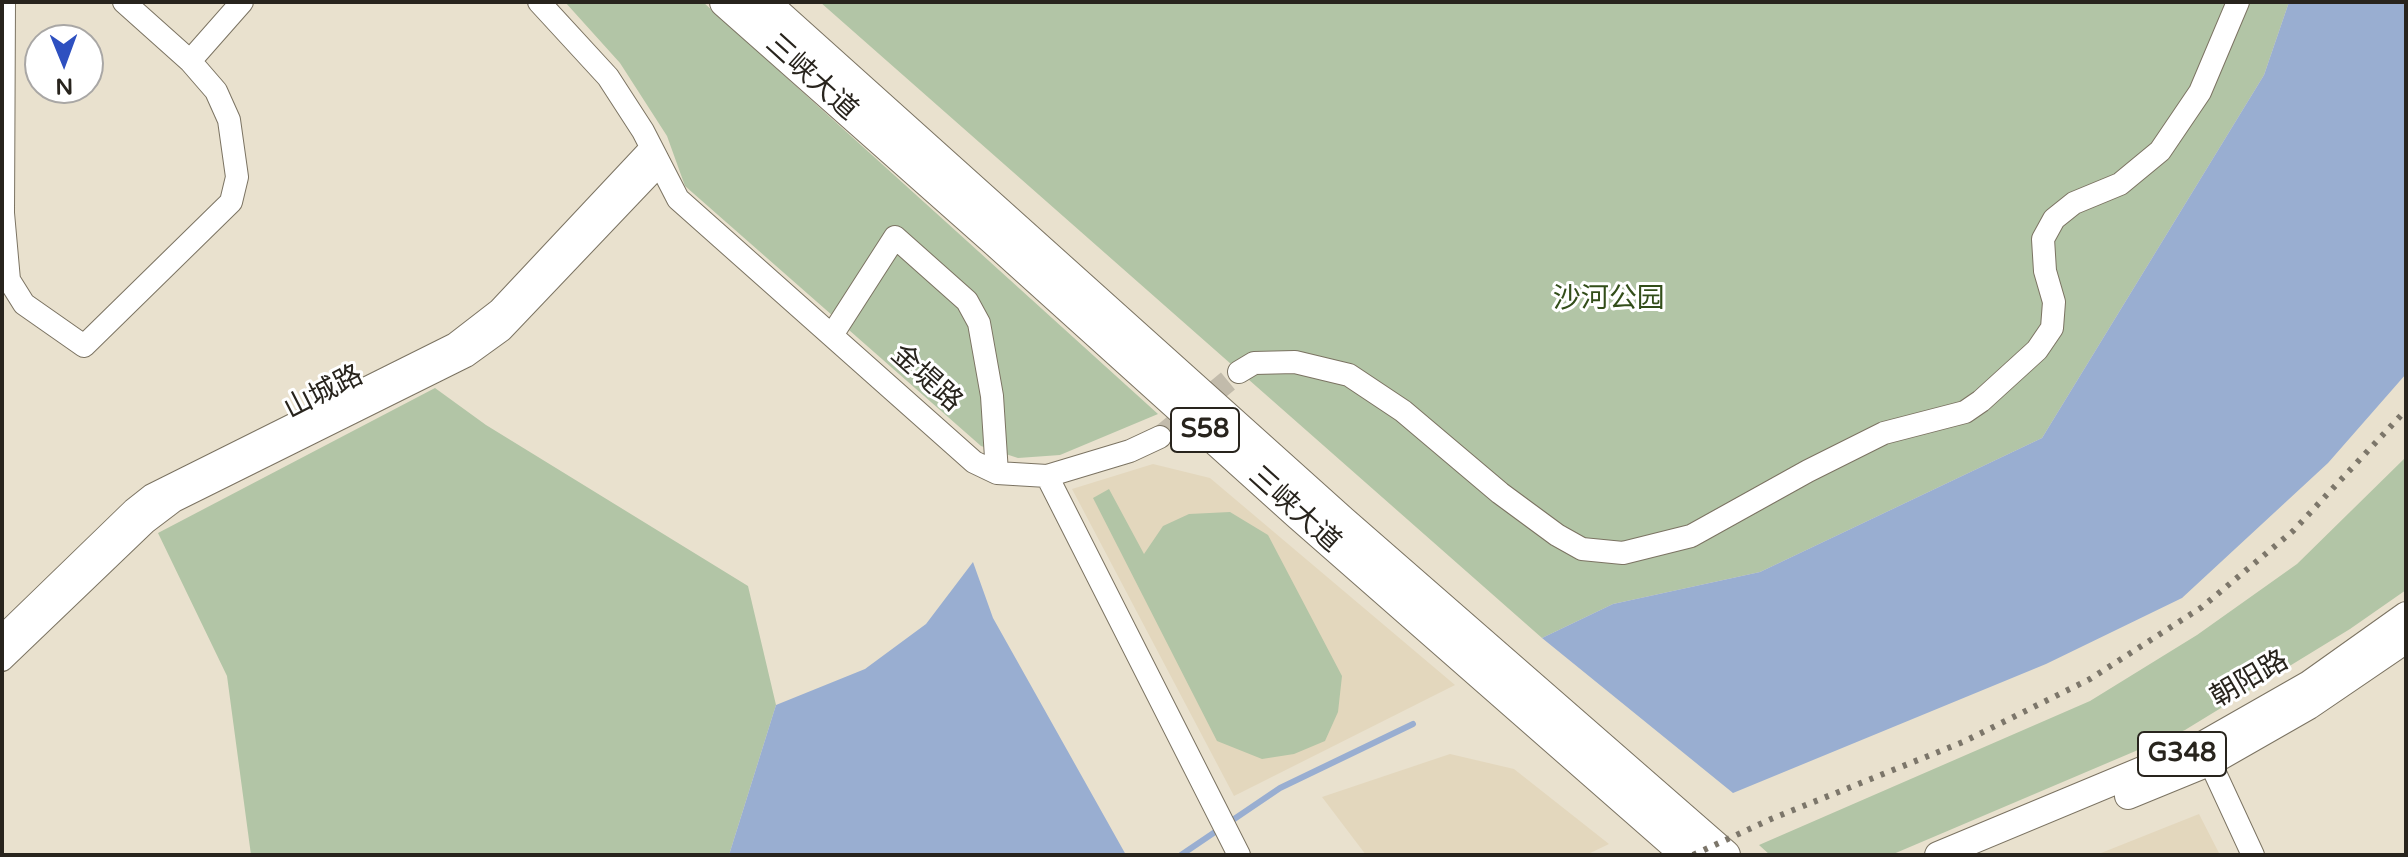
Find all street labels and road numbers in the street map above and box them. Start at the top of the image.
street label: 三峡大道 [758,28,864,128]
street label: 金堤路 [884,338,968,420]
street label: 山城路 [279,359,369,427]
road number: S58 [1171,408,1239,452]
street label: 三峡大道 [1241,460,1347,560]
street label: 朝阳路 [2205,644,2295,716]
road number: G348 [2138,732,2226,776]

